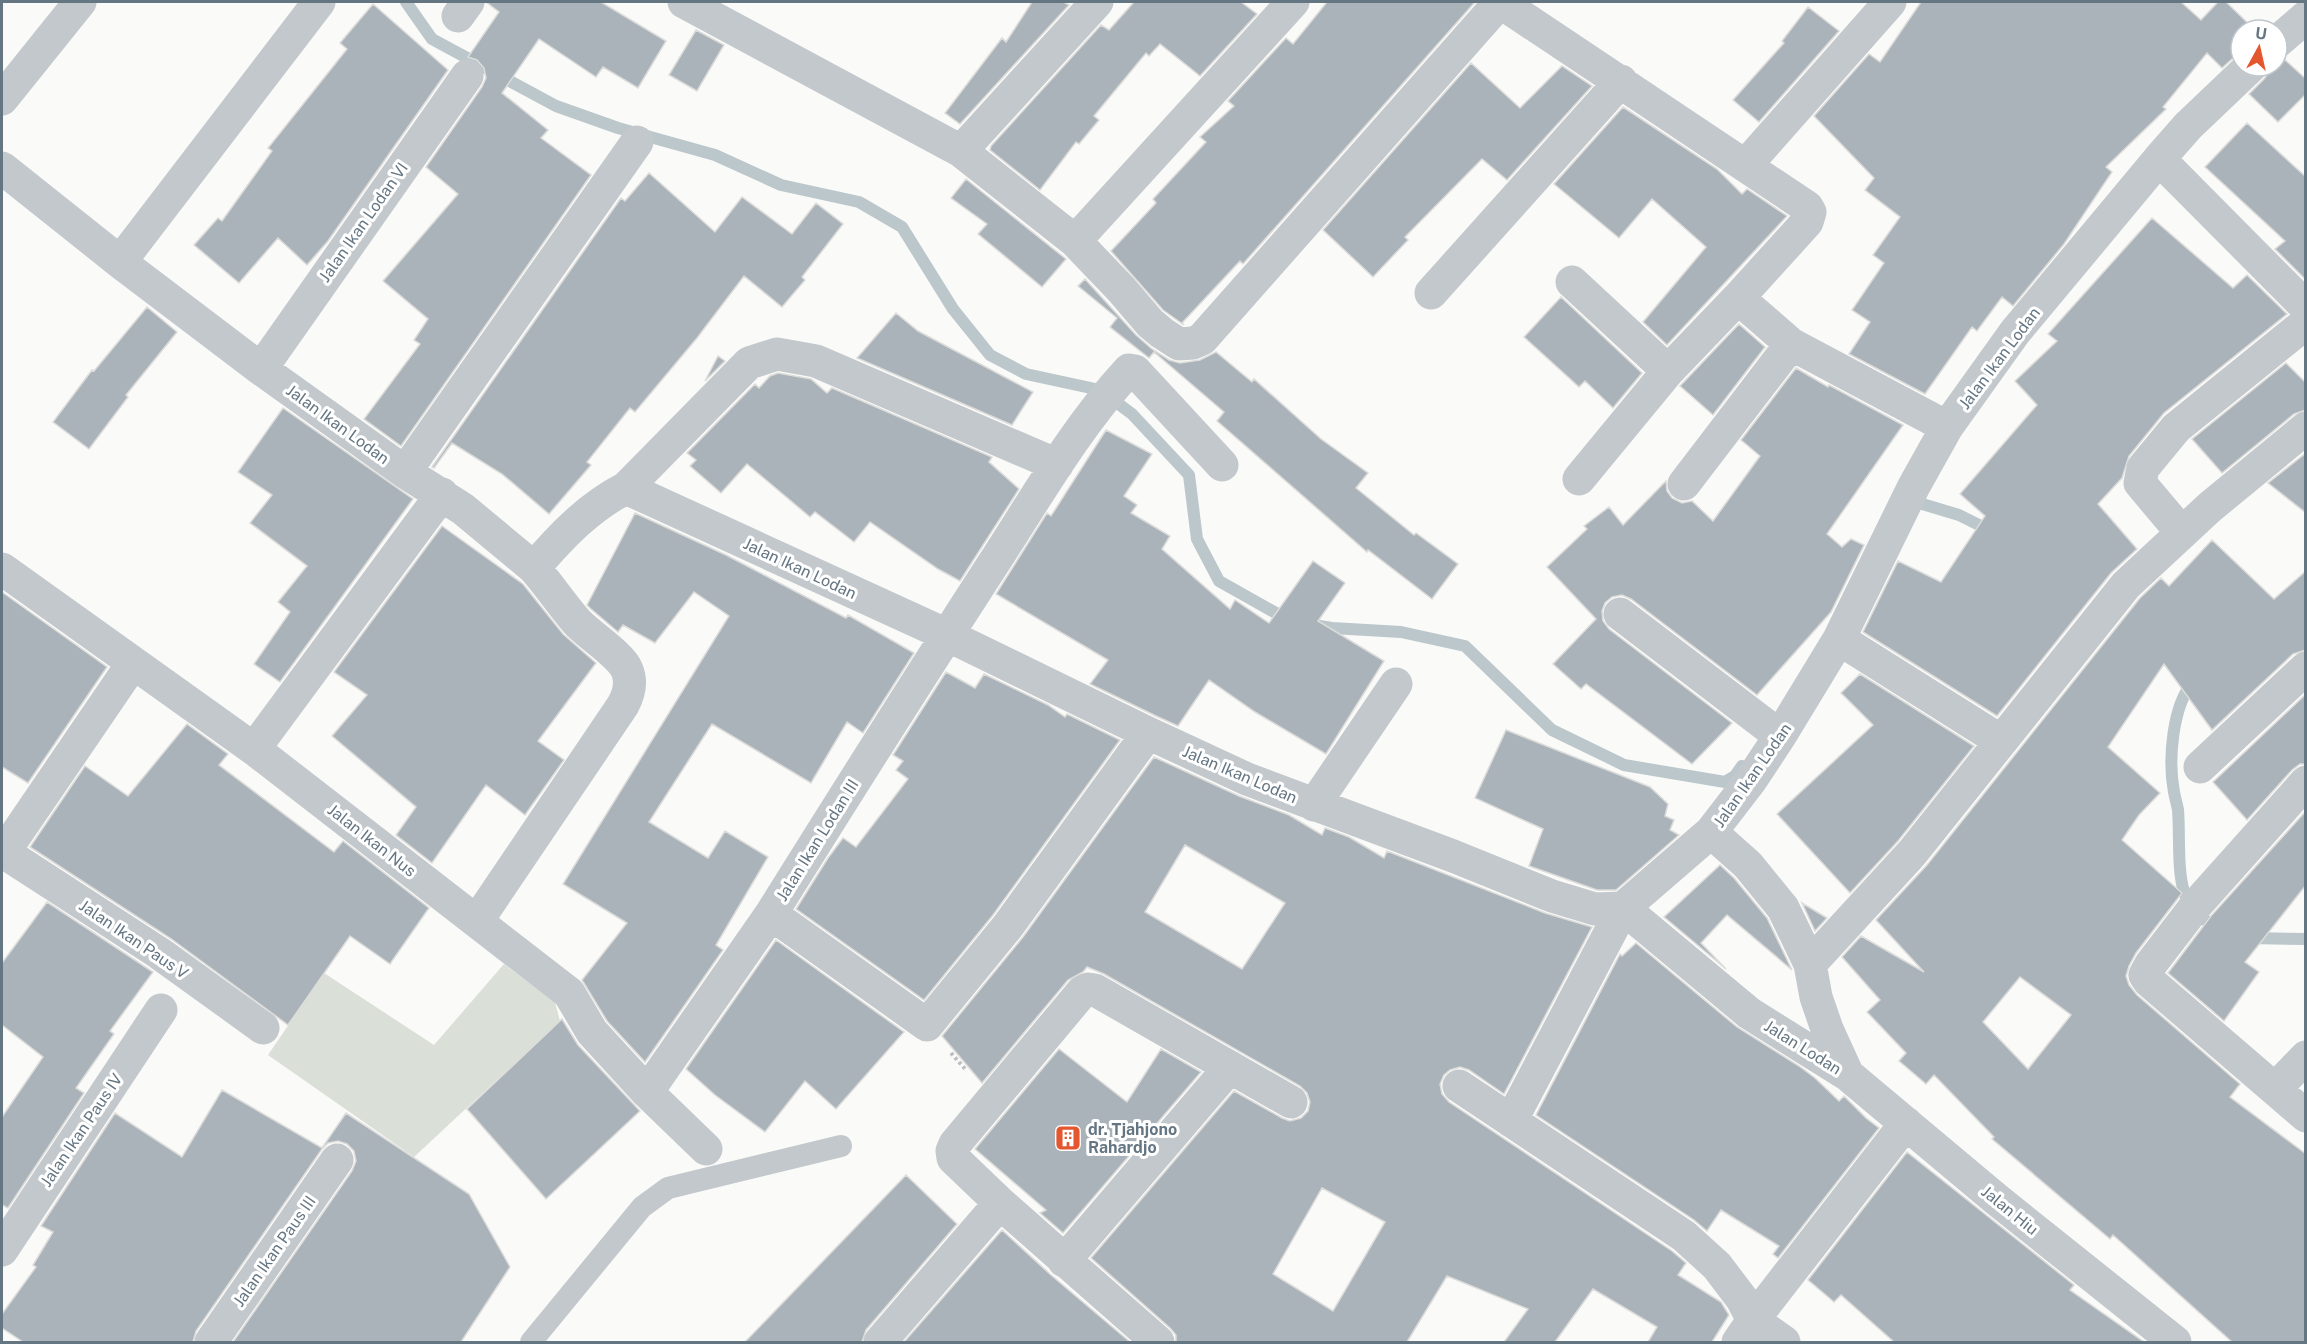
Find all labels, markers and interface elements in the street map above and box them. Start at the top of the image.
north arrow [2229,18,2289,78]
text: U [2254,23,2268,44]
street label: Jalan Ikan Lodan VI [315,159,412,286]
street label: Jalan Ikan Lodan [1955,304,2044,413]
street label: Jalan Ikan Lodan [283,381,393,468]
street label: Jalan Ikan Lodan [740,534,859,603]
street label: Jalan Ikan Lodan [1709,720,1795,831]
street label: Jalan Ikan Lodan [1180,742,1300,807]
street label: Jalan Ikan Lodan III [772,776,863,905]
street label: Jalan Ikan Nus [324,800,420,881]
street label: Jalan Ikan Paus V [76,896,192,983]
street label: Jalan Lodan [1761,1016,1845,1079]
street label: Jalan Ikan Paus IV [37,1070,126,1190]
place label: dr. Tjahjono Rahardjo [1088,1120,1177,1157]
building icon: dr. Tjahjono Rahardjo [1053,1123,1083,1153]
street label: Jalan Hiu [1978,1182,2042,1239]
street label: Jalan Ikan Paus III [229,1192,320,1310]

